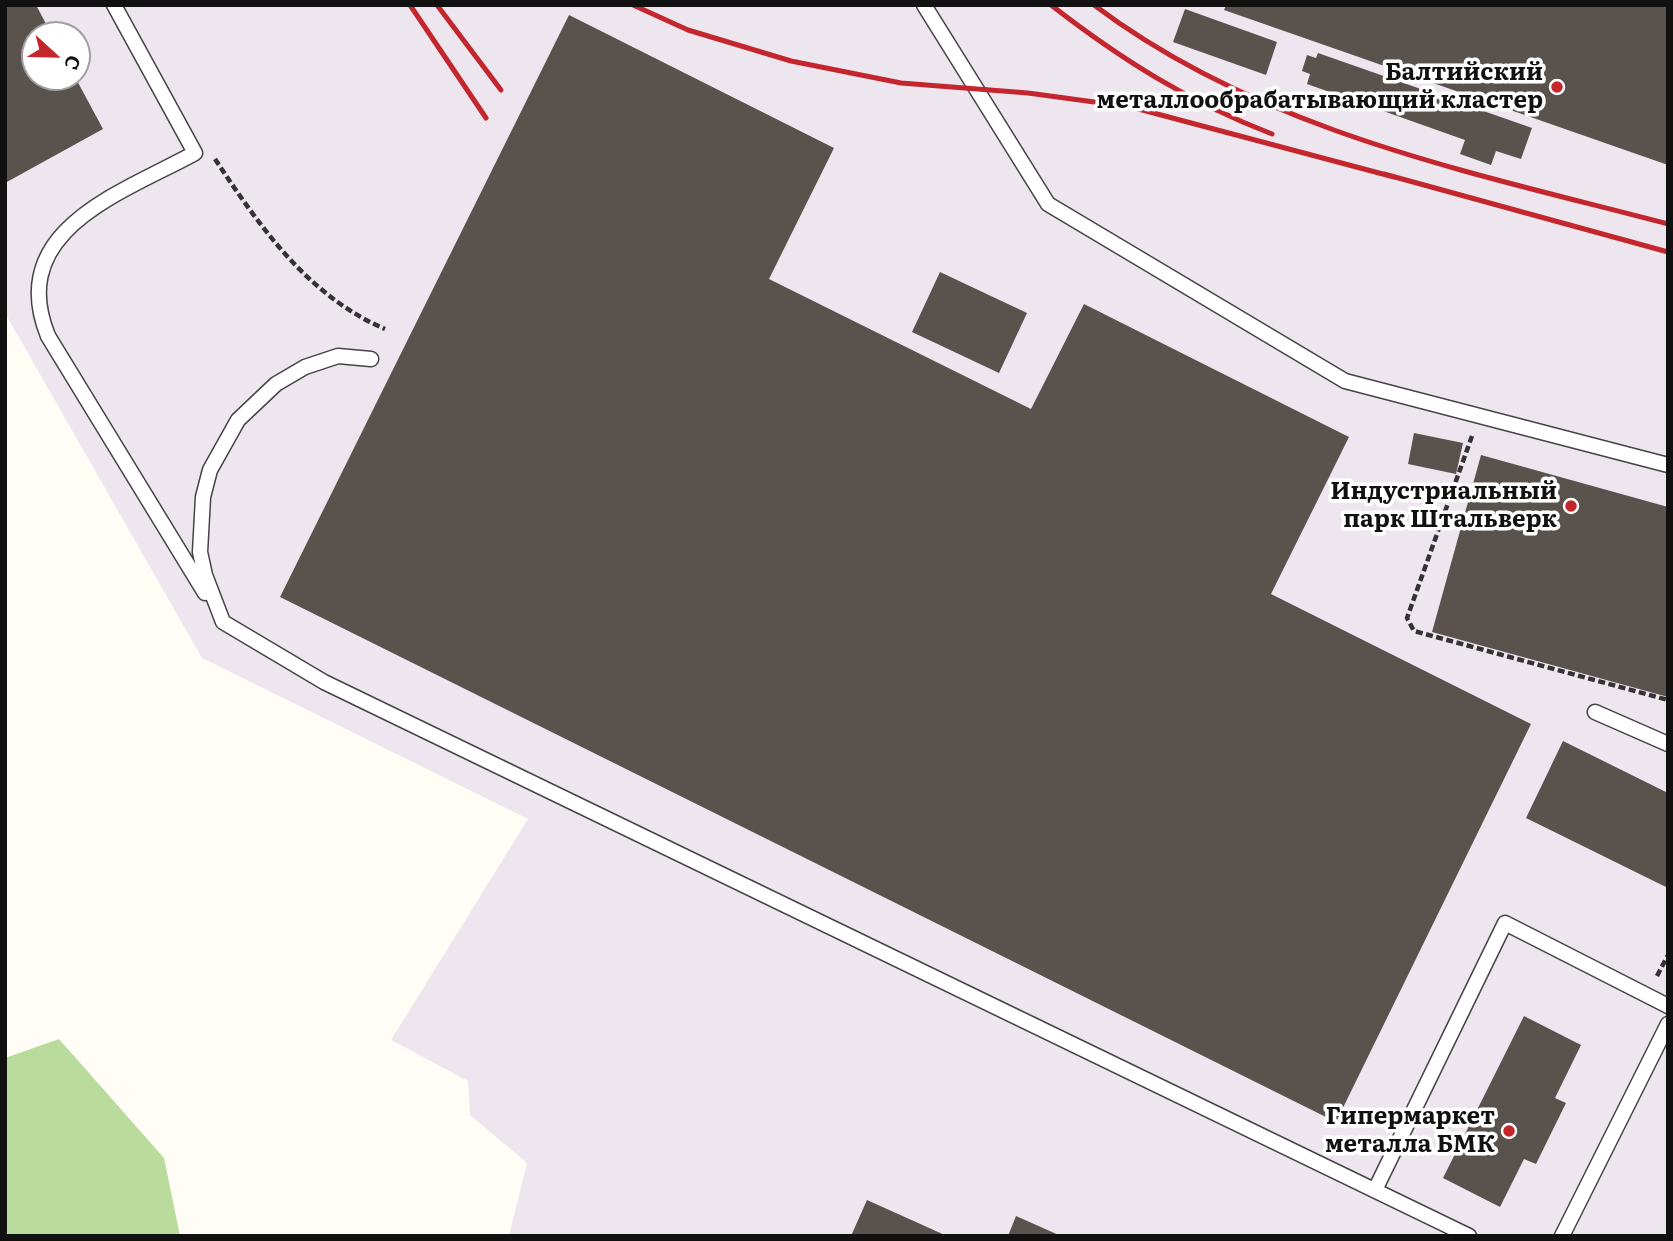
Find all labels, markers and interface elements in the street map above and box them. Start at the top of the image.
north arrow [21,21,91,91]
text: С [58,52,89,75]
place label: Балтийский металлообрабатывающий кластер [1096,59,1543,115]
marker: Балтийский металлообрабатывающий кластер [1549,79,1565,95]
place label: Индустриальный парк Штальверк [1330,478,1557,534]
marker: Индустриальный парк Штальверк [1563,498,1579,514]
place label: Гипермаркет металла БМК [1325,1103,1495,1159]
marker: Гипермаркет металла БМК [1501,1123,1517,1139]

